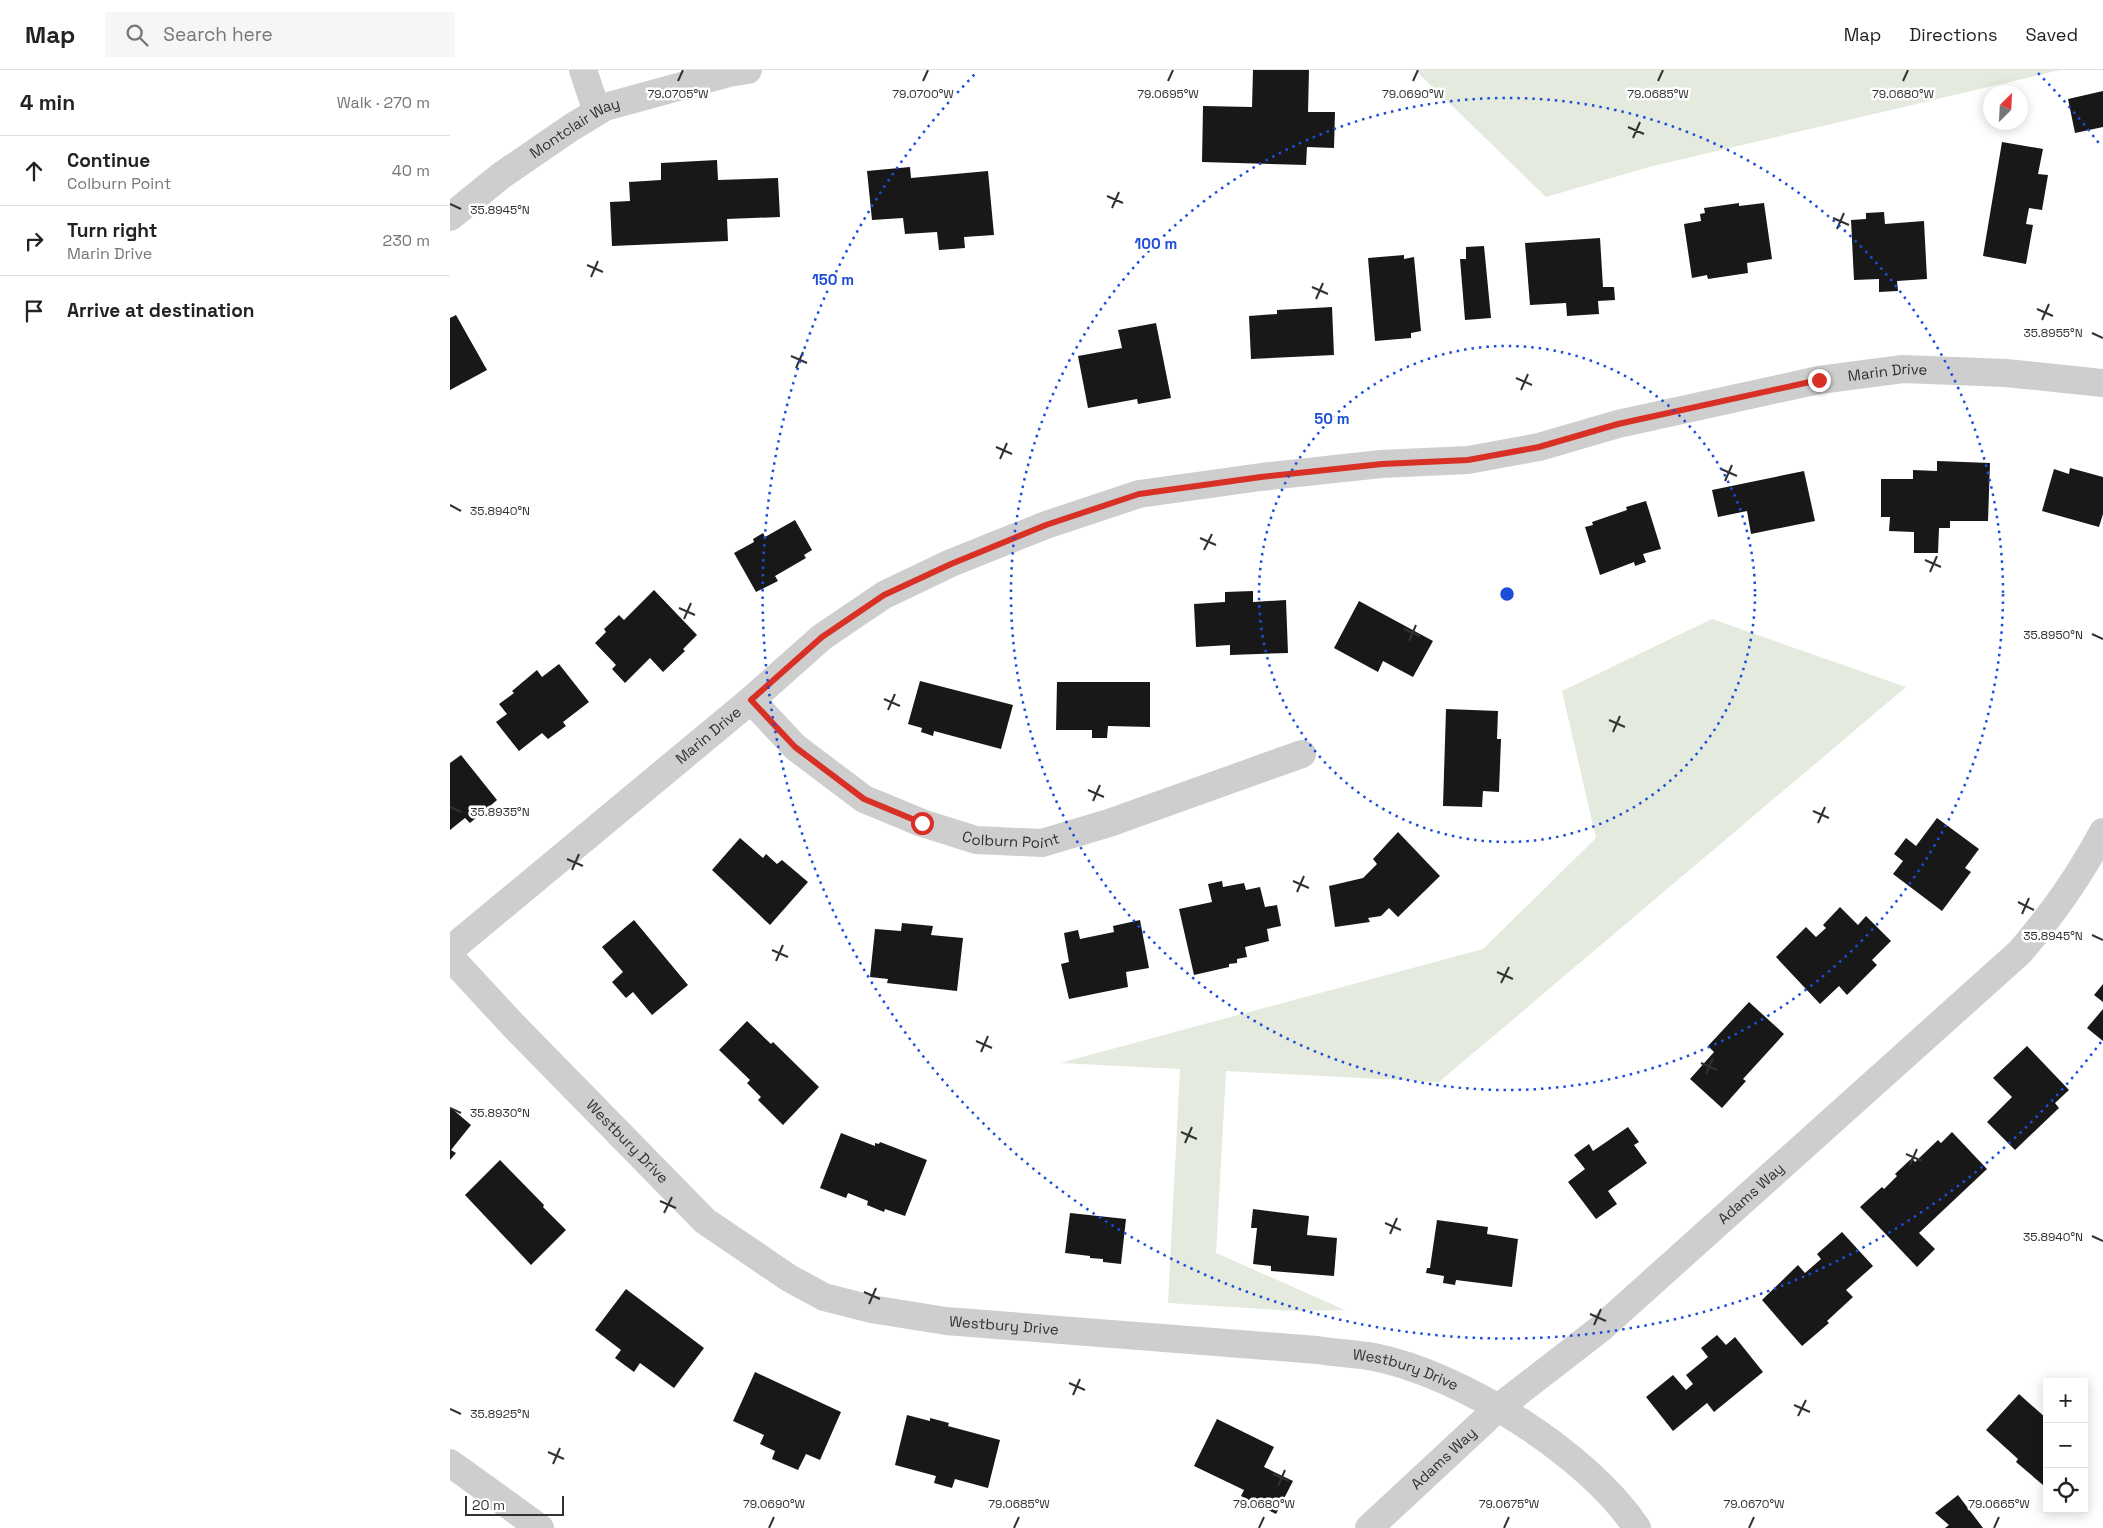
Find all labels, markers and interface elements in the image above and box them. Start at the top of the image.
search box [105,12,455,57]
text: Map [25,19,75,50]
icon: search [123,21,151,49]
text: Search here [163,22,273,47]
text: Map [1844,23,1881,46]
text: Directions [1909,23,1998,46]
text: Saved [2026,23,2078,46]
north arrow [1983,85,2028,130]
text: 79.0705°W [648,86,709,102]
text: 79.0700°W [892,86,954,102]
text: 79.0695°W [1137,86,1199,102]
text: 79.0690°W [1382,86,1444,102]
text: 79.0685°W [1627,86,1689,102]
text: 79.0680°W [1872,86,1935,102]
text: 4 min [20,89,75,116]
text: Walk · 270 m [337,92,430,113]
street label: Montclair Way [526,93,622,162]
text: Continue [67,148,150,173]
icon: ahead [20,157,48,185]
text: 40 m [392,160,430,181]
text: Colburn Point [67,173,171,194]
text: 35.8945°N [470,202,530,218]
text: Turn right [67,218,157,243]
icon: right [20,227,48,255]
text: 230 m [383,230,430,251]
text: 100 m [1135,234,1177,253]
text: Marin Drive [67,243,152,264]
text: 150 m [812,270,854,289]
icon: arrive [20,297,48,325]
text: Arrive at destination [67,298,255,323]
text: 35.8955°N [2023,325,2083,341]
street label: Marin Drive [1847,359,1928,385]
route end [1808,369,1831,392]
text: 50 m [1314,409,1350,428]
text: 35.8940°N [470,503,530,519]
centre of rings [1498,585,1516,603]
text: 35.8950°N [2023,627,2083,643]
street label: Marin Drive [671,702,745,768]
text: 35.8935°N [470,804,530,820]
route start [911,812,934,835]
street label: Colburn Point [960,826,1062,852]
text: 35.8945°N [2023,928,2083,944]
street label: Westbury Drive [582,1095,673,1187]
text: 35.8930°N [470,1105,530,1121]
street label: Adams Way [1713,1158,1788,1228]
text: 35.8940°N [2023,1229,2083,1245]
street label: Westbury Drive [948,1311,1060,1339]
street label: Westbury Drive [1352,1344,1462,1394]
map controls [2043,1378,2088,1513]
button: + [2043,1378,2088,1423]
text: 35.8925°N [470,1406,530,1422]
street label: Adams Way [1407,1423,1480,1493]
button: − [2043,1423,2088,1468]
button: locate [2043,1468,2088,1513]
scale bar [465,1493,564,1516]
text: 20 m [472,1496,505,1514]
text: 79.0690°W [743,1496,805,1512]
text: 79.0685°W [988,1496,1050,1512]
text: 79.0680°W [1233,1496,1296,1512]
text: 79.0675°W [1479,1496,1540,1512]
text: 79.0670°W [1723,1496,1785,1512]
text: 79.0665°W [1968,1496,2030,1512]

